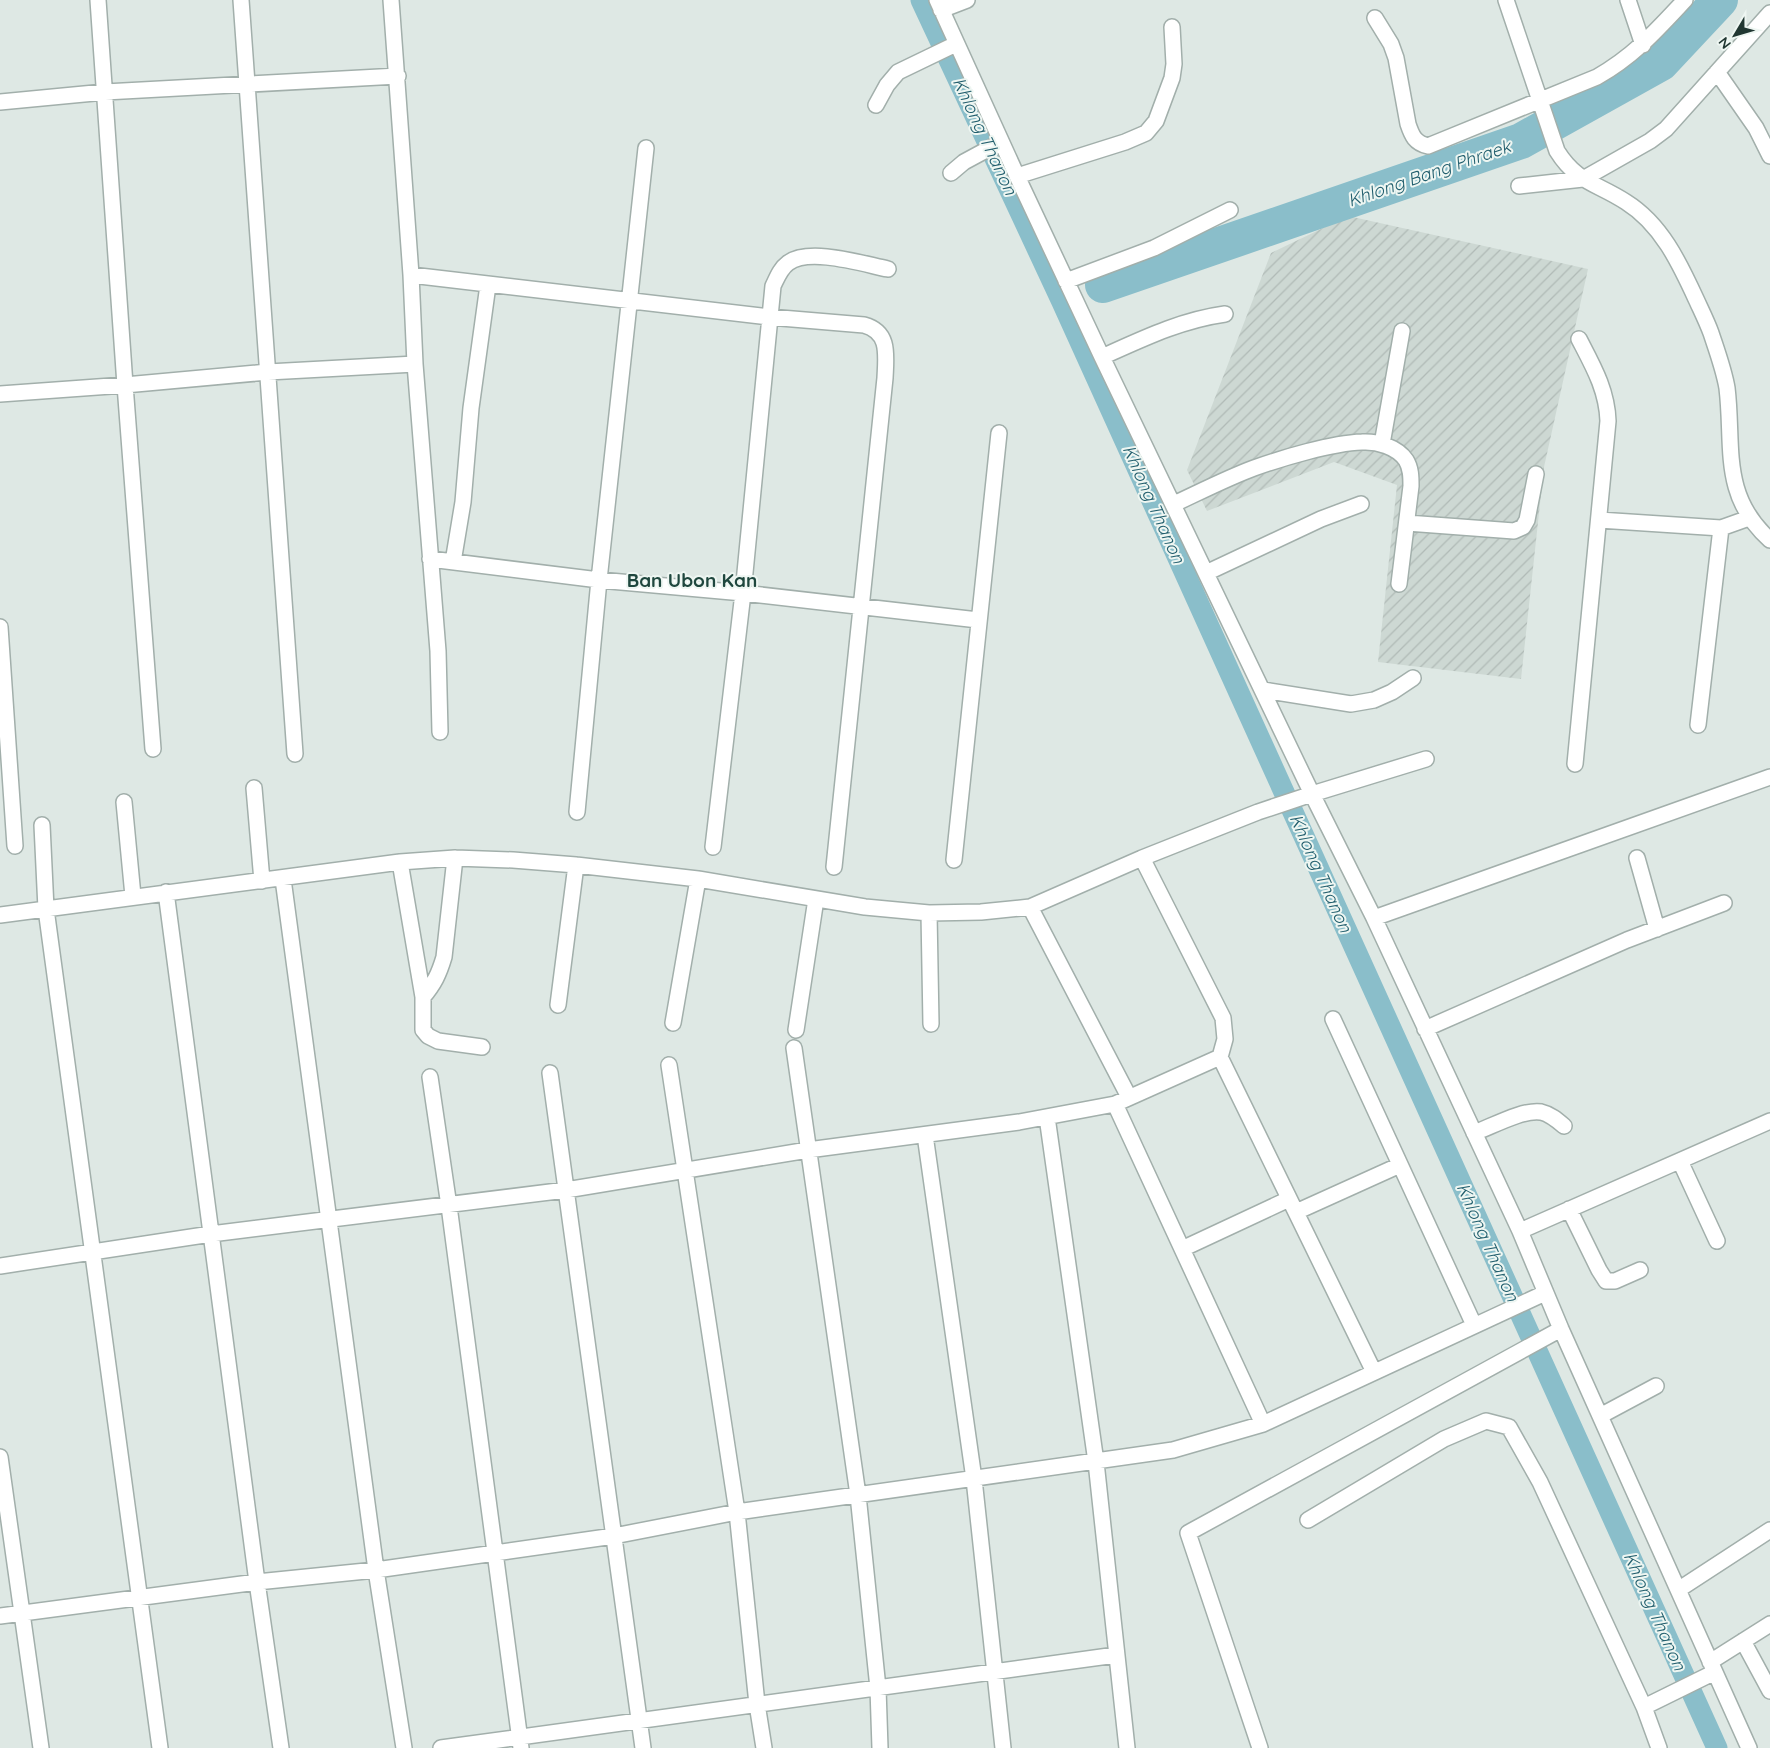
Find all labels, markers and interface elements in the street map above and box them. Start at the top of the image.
north arrow [1710,10,1760,60]
text: N [1714,33,1735,53]
water label: Khlong Thanon [948,73,1023,199]
water label: Khlong Bang Phraek [1344,134,1515,212]
water label: Khlong Thanon [1118,441,1191,567]
district label: Ban Ubon Kan [627,568,757,592]
water label: Khlong Thanon [1285,810,1358,936]
water label: Khlong Thanon [1452,1179,1525,1305]
water label: Khlong Thanon [1619,1548,1692,1674]

